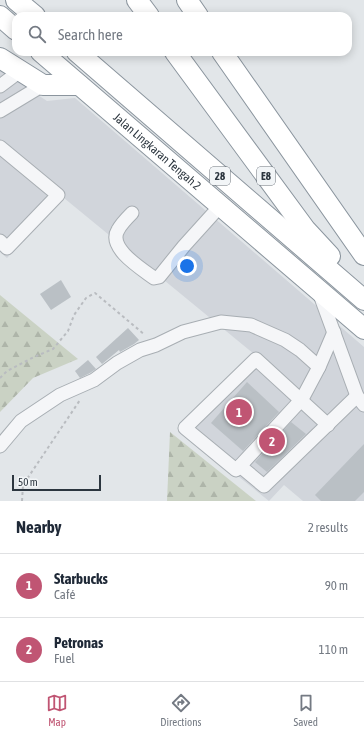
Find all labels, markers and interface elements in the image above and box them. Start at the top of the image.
search box [12,12,352,56]
icon: search [26,23,48,45]
text: Search here [58,26,123,43]
street label: Jalan Lingkaran Tengah 2 [111,110,204,193]
road number: 28 [210,167,230,185]
road number: E8 [257,167,275,185]
your location [177,256,197,276]
pin: 1 [226,397,252,427]
pin: 2 [259,426,285,456]
scale bar [12,473,101,492]
text: 50 m [18,476,38,488]
text: Nearby [16,517,62,537]
text: 2 results [308,520,348,535]
text: Starbucks [54,570,108,587]
text: 1 [26,578,32,593]
text: 90 m [325,578,348,593]
text: Café [54,587,75,602]
text: Petronas [54,634,103,651]
text: 2 [26,642,32,657]
text: 110 m [319,642,348,657]
text: Fuel [54,651,75,666]
tab: Map [46,692,68,728]
tab: Directions [160,692,201,728]
tab: Saved [294,692,318,728]

